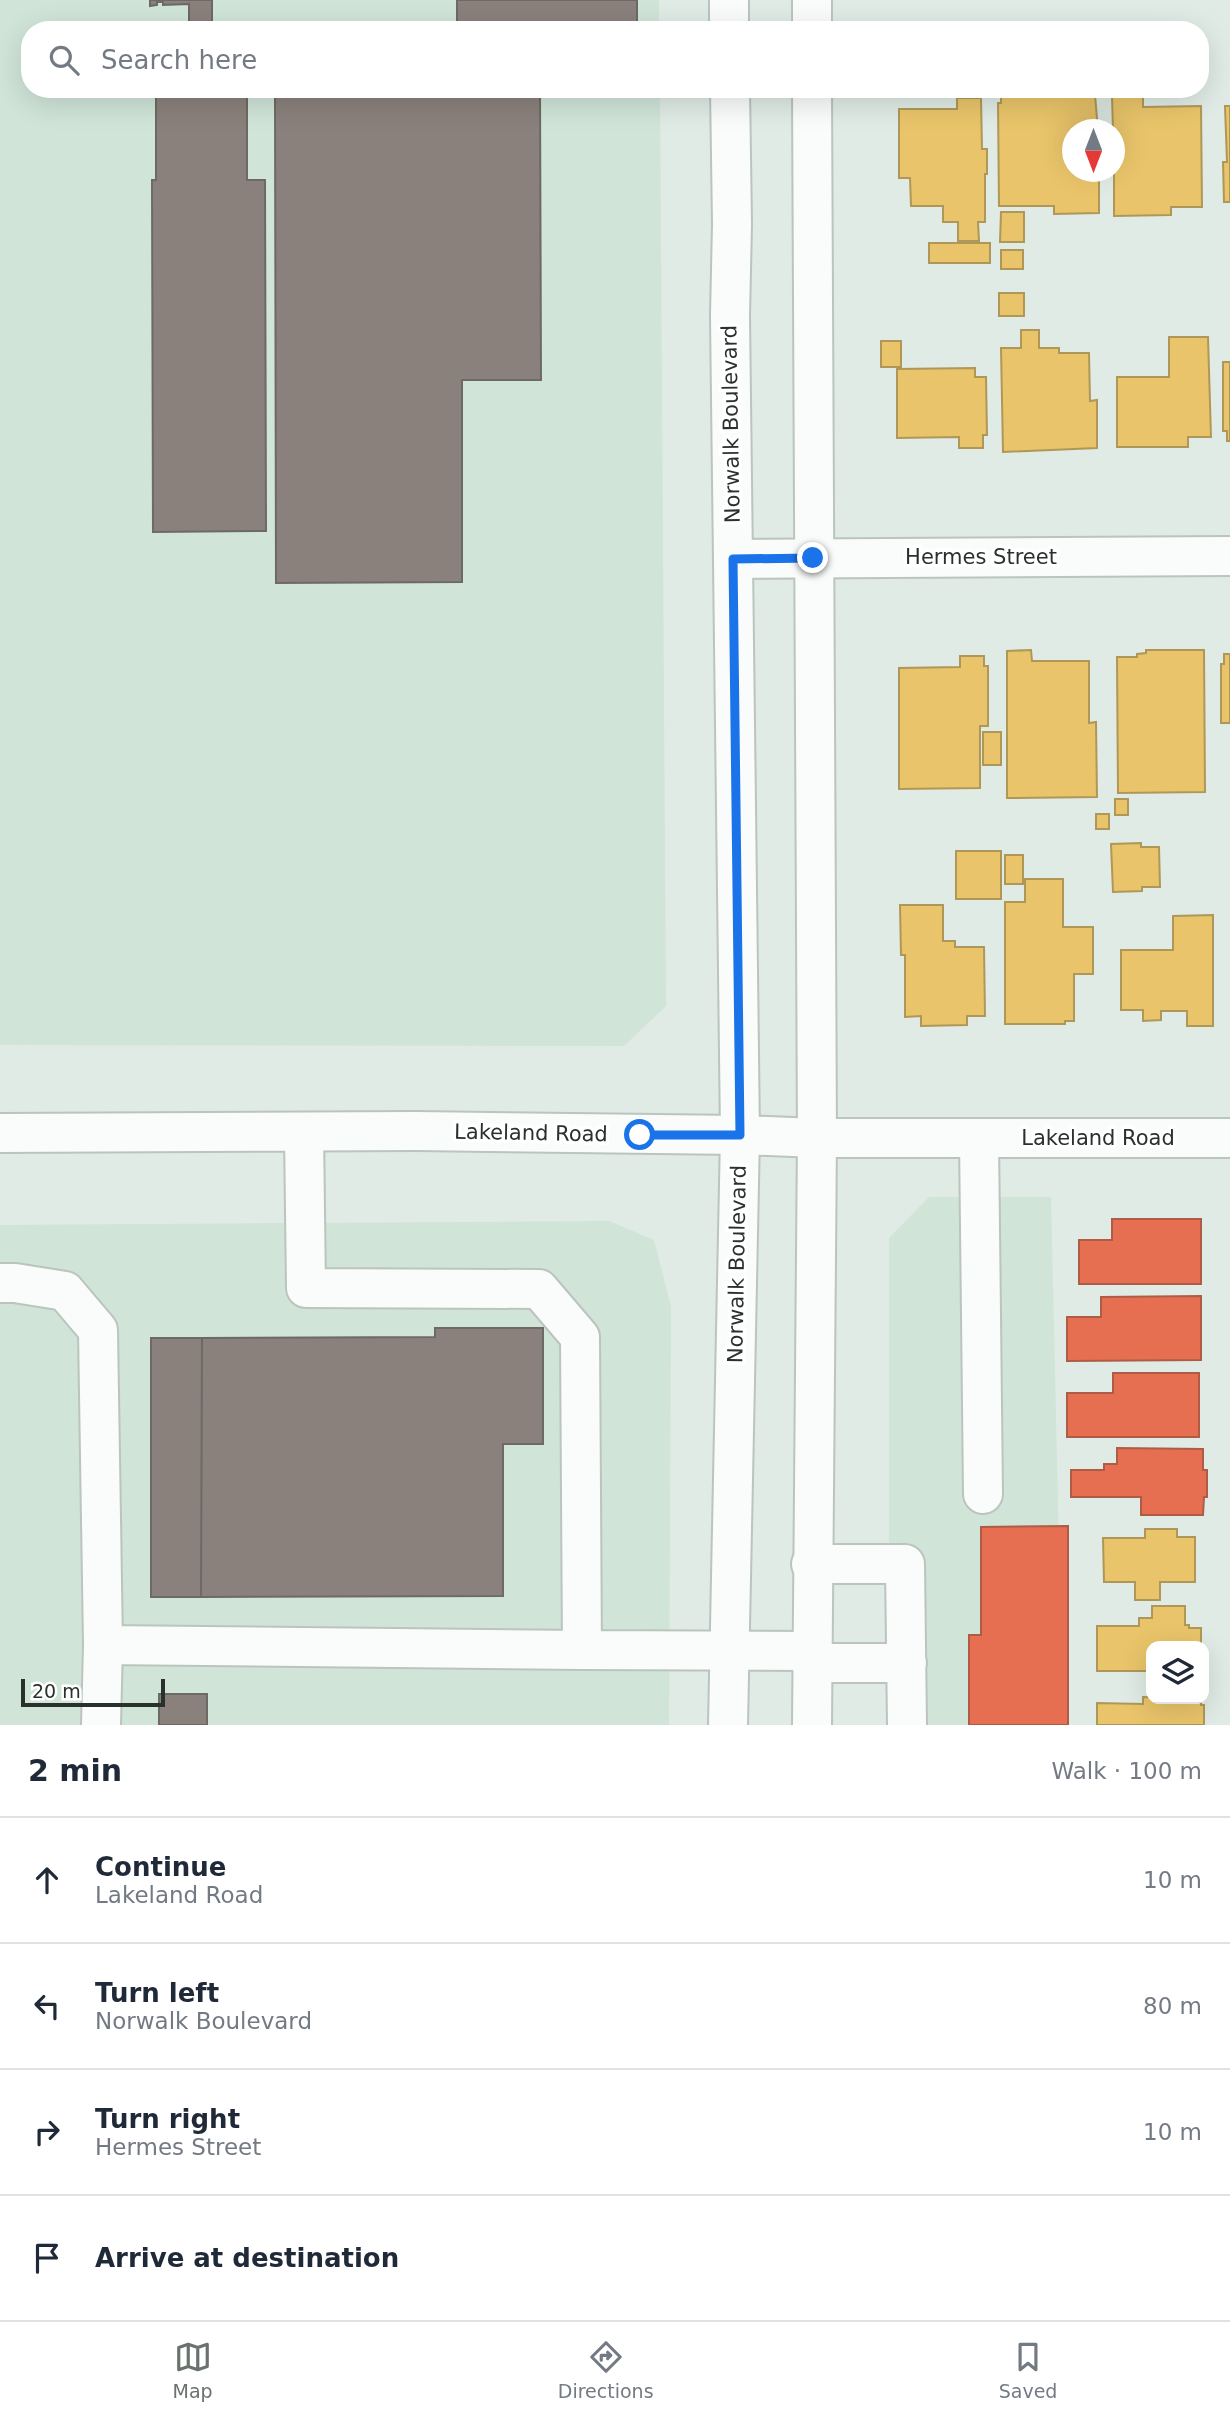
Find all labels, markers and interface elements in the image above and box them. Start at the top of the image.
search box [21,21,1209,98]
icon: search [45,41,83,79]
text: Search here [101,45,257,75]
north arrow [1062,119,1125,182]
street label: Norwalk Boulevard [717,325,745,523]
route end [797,542,828,573]
street label: Hermes Street [905,545,1057,569]
route start [624,1119,655,1150]
street label: Lakeland Road [454,1120,608,1146]
street label: Lakeland Road [1021,1126,1175,1150]
street label: Norwalk Boulevard [723,1165,751,1363]
map controls [1146,1641,1209,1704]
button: layers [1146,1641,1209,1704]
scale bar [21,1676,164,1708]
text: 20 m [32,1680,81,1702]
text: 2 min [28,1753,122,1788]
text: Walk · 100 m [1051,1758,1202,1784]
text: Continue [95,1852,226,1882]
icon: ahead [28,1861,66,1899]
text: 10 m [1143,1867,1202,1893]
text: Lakeland Road [95,1882,263,1908]
text: Turn left [95,1978,219,2008]
icon: left [28,1987,66,2025]
text: 80 m [1143,1993,1202,2019]
text: Norwalk Boulevard [95,2008,312,2034]
text: Turn right [95,2104,240,2134]
icon: right [28,2113,66,2151]
text: 10 m [1143,2119,1202,2145]
text: Hermes Street [95,2134,261,2160]
icon: arrive [28,2239,66,2277]
text: Arrive at destination [95,2243,399,2273]
tab: Map [173,2338,213,2402]
tab: Directions [558,2338,654,2402]
tab: Saved [999,2338,1057,2402]

